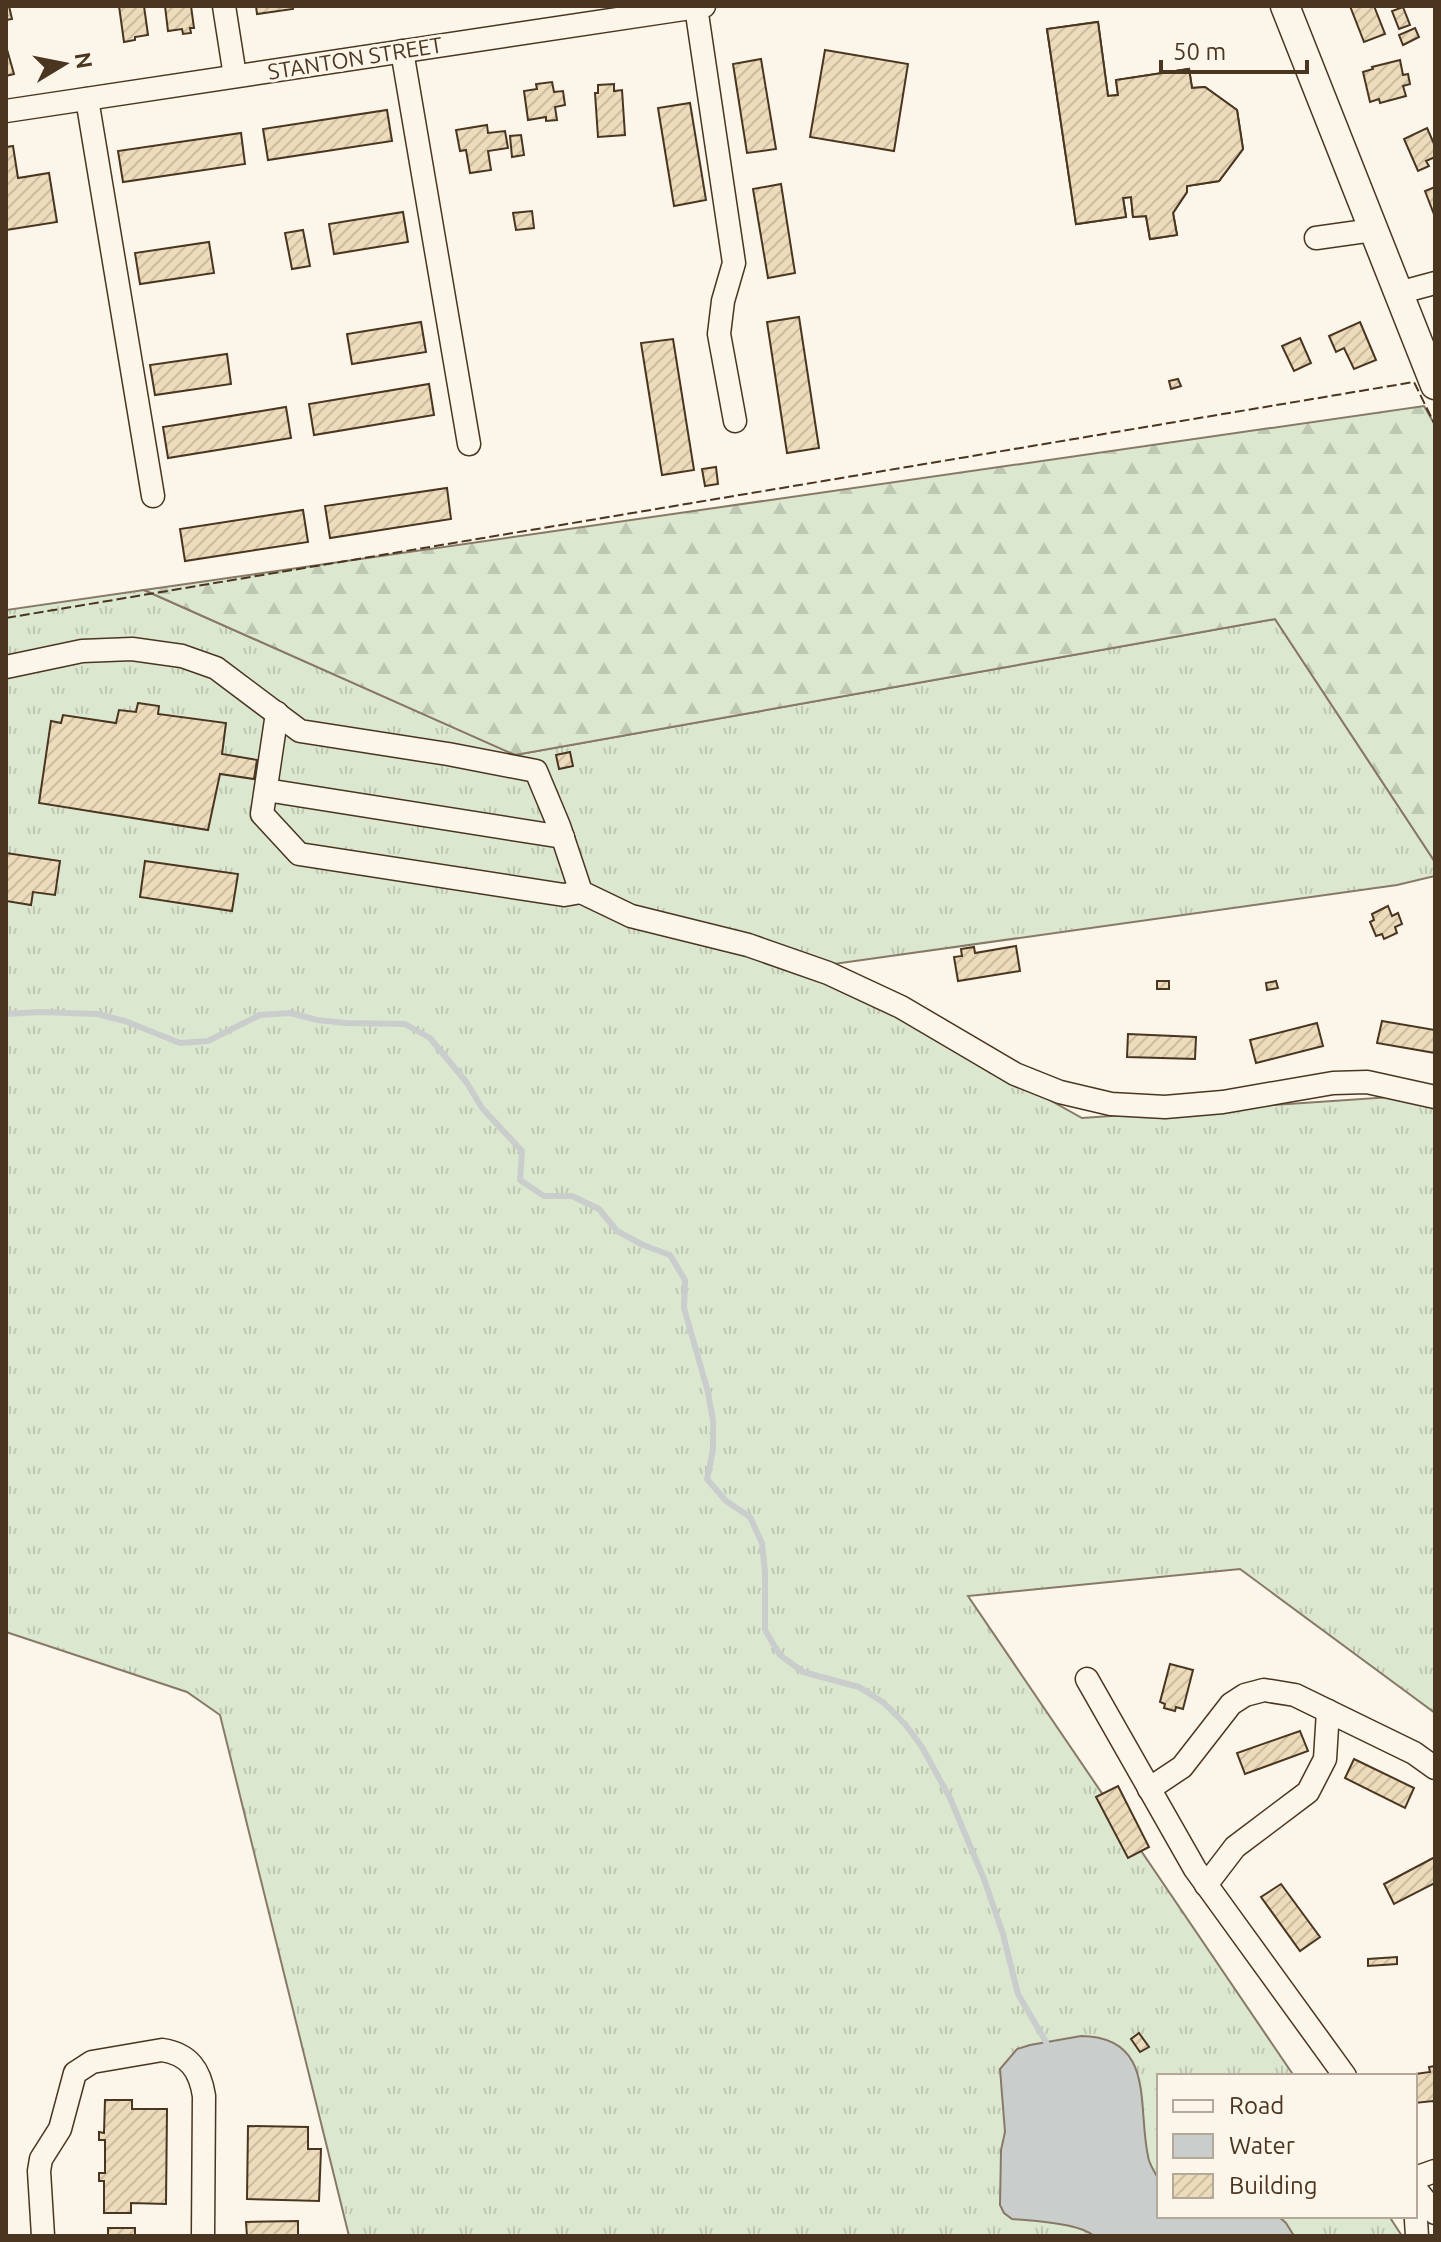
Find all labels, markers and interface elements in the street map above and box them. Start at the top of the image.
north arrow [24,24,104,104]
scale bar [1161,24,1307,74]
street label: STANTON STREET [266,31,444,84]
text: 50 m [1173,38,1226,65]
text: N [70,50,98,71]
legend [1157,2074,1417,2218]
text: Road [1229,2092,1284,2119]
text: Water [1229,2132,1295,2159]
text: Building [1229,2172,1317,2199]

